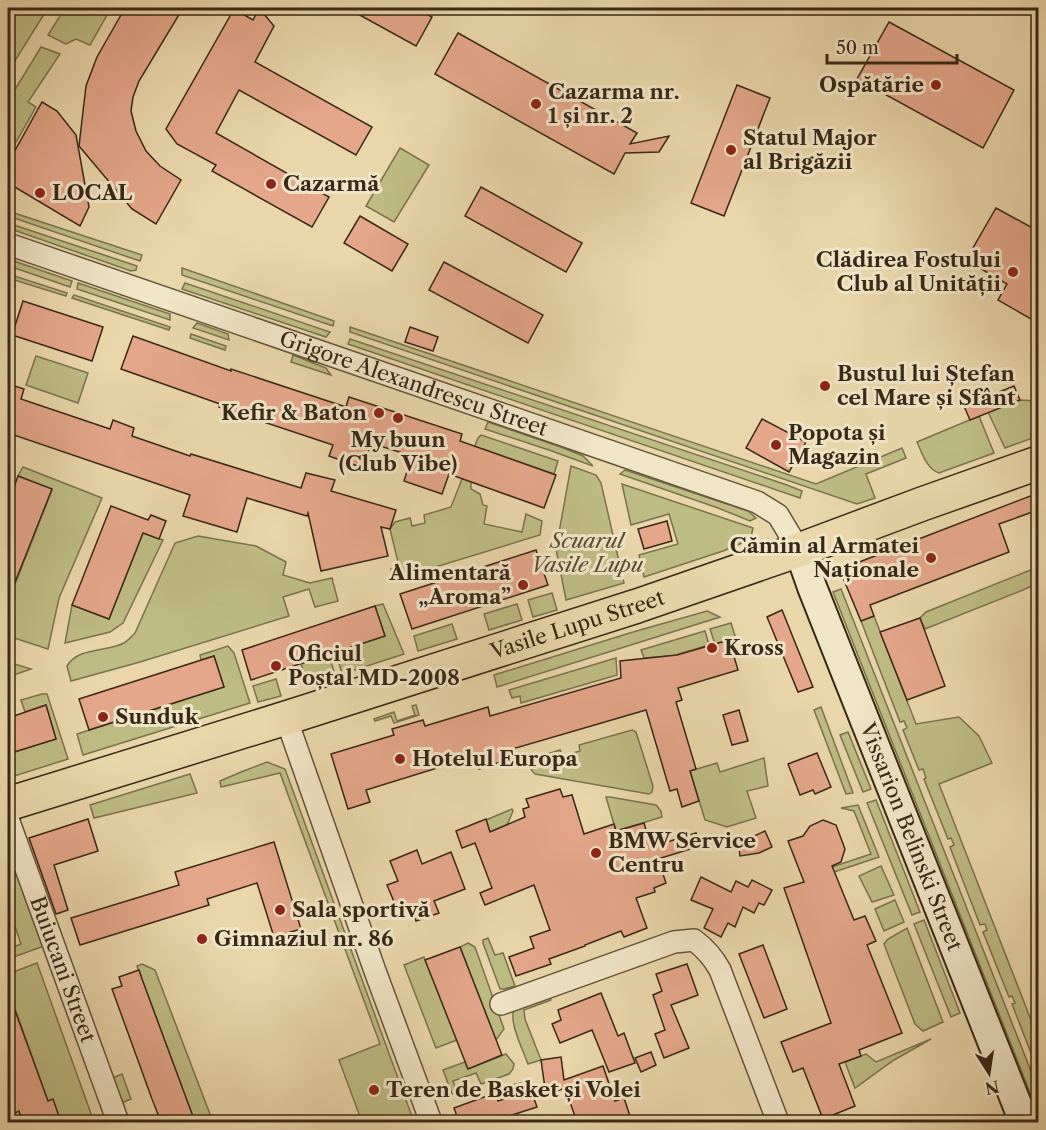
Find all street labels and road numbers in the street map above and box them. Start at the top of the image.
street label: Grigore Alexandrescu Street [276,326,552,441]
street label: Vasile Lupu Street [486,584,668,664]
street label: Vissarion Belinski Street [855,718,968,955]
street label: Buiucani Street [25,893,101,1046]

